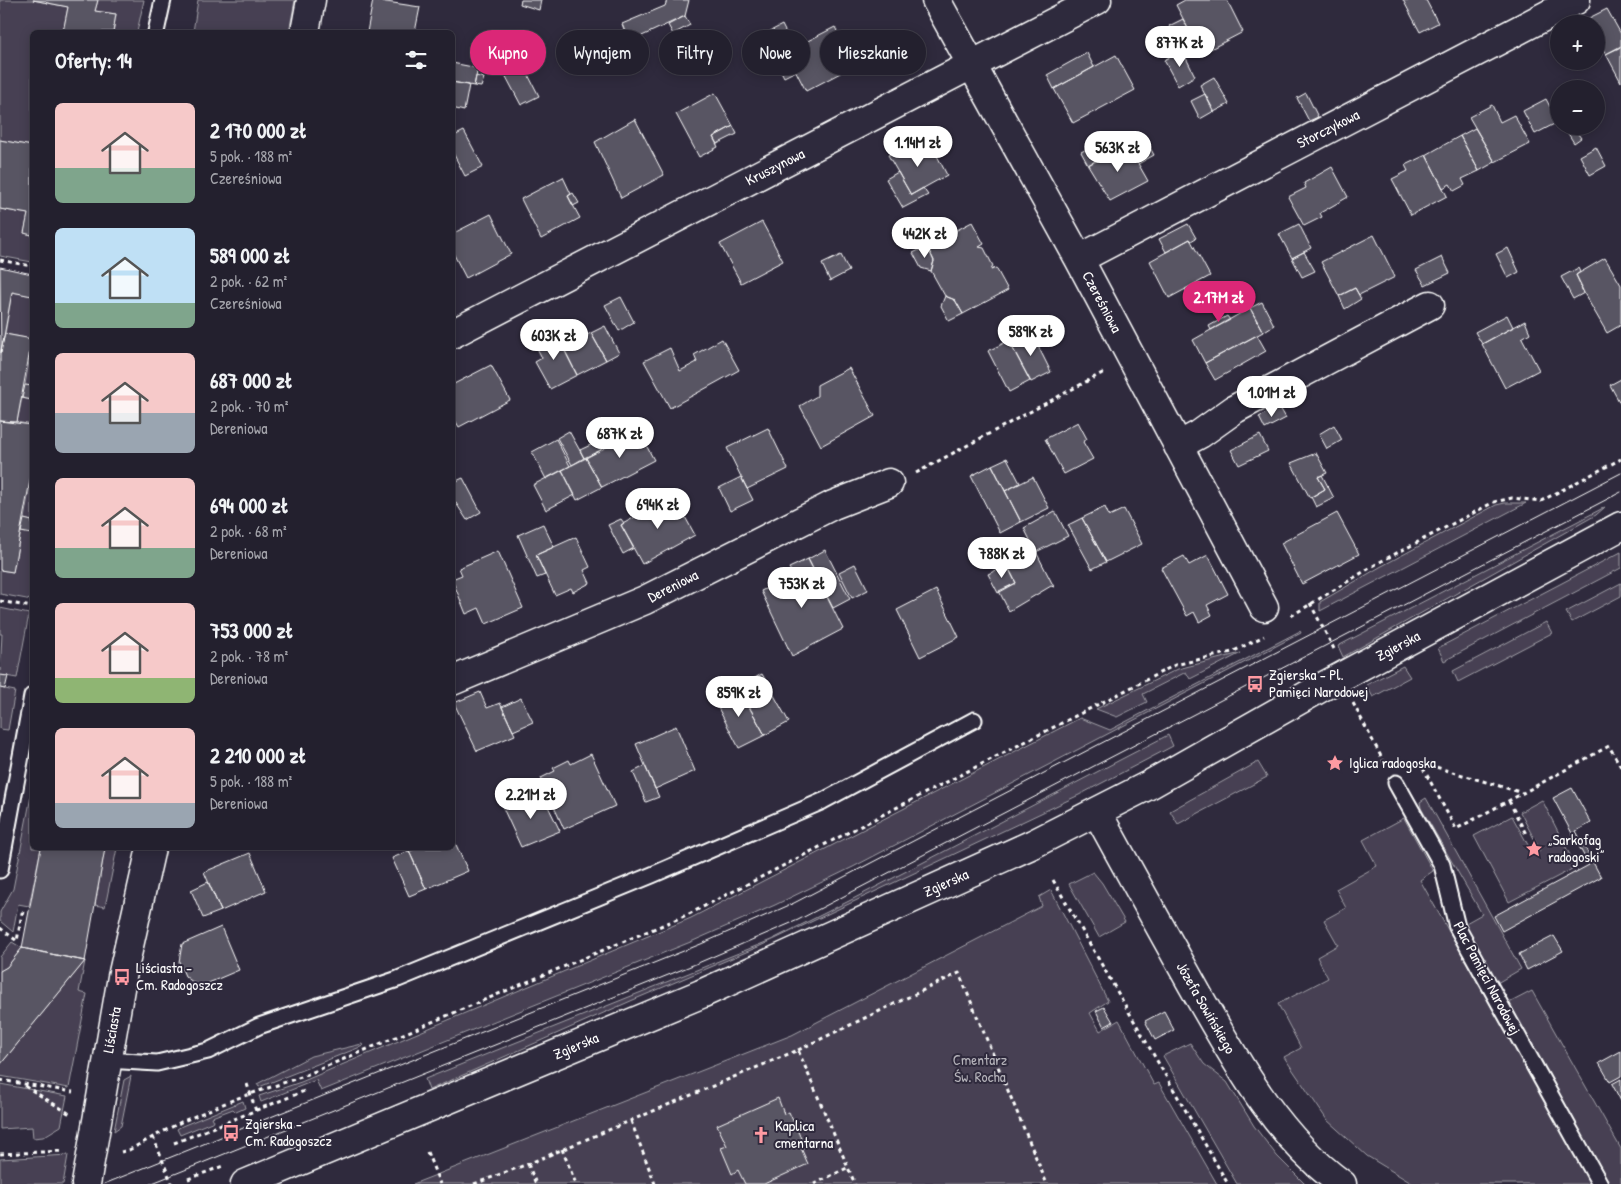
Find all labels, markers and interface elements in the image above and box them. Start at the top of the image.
map controls [1550,15,1605,135]
button: + [1550,15,1605,70]
pin: 877K zł [1134,26,1226,68]
chip: Kupno [470,30,546,75]
chip: Wynajem [556,30,649,75]
chip: Filtry [659,30,732,75]
chip: Nowe [742,30,810,75]
chip: Mieszkanie [820,30,926,75]
text: 877K zł [1156,31,1204,53]
text: Oferty: 14 [55,46,132,75]
icon: filters [402,46,430,74]
button: − [1550,80,1605,135]
street label: Storczykowa [1293,104,1363,153]
text: 2 170 000 zł [210,116,307,145]
icon: home [95,123,155,183]
pin: 1.14M zł [866,126,970,168]
pin: 563K zł [1072,130,1164,173]
text: 1.14M zł [894,131,942,153]
text: 563K zł [1095,136,1141,158]
street label: Kruszynowa [742,143,808,190]
text: 5 pok. · 188 m² [210,145,292,167]
text: Czereśniowa [210,167,282,189]
pin: 442K zł [879,216,971,259]
text: 442K zł [903,222,947,244]
text: 589 000 zł [210,241,291,270]
icon: home [95,248,155,308]
street label: Czereśniowa [1077,267,1128,336]
text: 2 pok. · 62 m² [210,270,287,292]
pin: 2.17M zł [1167,280,1271,323]
text: 2.17M zł [1194,286,1244,308]
text: Czereśniowa [210,292,282,314]
pin: 589K zł [985,314,1077,357]
pin: 603K zł [508,318,600,361]
text: 589K zł [1009,320,1053,342]
text: 603K zł [531,324,577,346]
text: 687 000 zł [210,366,293,395]
icon: home [95,373,155,433]
pin: 1.01M zł [1220,376,1324,418]
text: 1.01M zł [1248,381,1296,403]
text: 2 pok. · 70 m² [210,395,288,417]
pin: 687K zł [574,416,666,459]
text: Dereniowa [210,417,267,439]
text: 687K zł [597,422,643,444]
pin: 694K zł [612,488,704,530]
text: 694 000 zł [210,491,289,520]
text: 694K zł [636,493,680,515]
icon: home [95,498,155,558]
text: 2 pok. · 68 m² [210,520,287,542]
pin: 788K zł [956,536,1048,579]
text: Dereniowa [210,542,267,564]
text: 788K zł [979,542,1025,564]
street label: Dereniowa [644,564,702,607]
pin: 753K zł [756,566,848,609]
text: 753K zł [779,572,825,594]
text: 753 000 zł [210,616,294,645]
icon: home [95,623,155,683]
street label: Zgierska [1372,625,1424,666]
text: 2 pok. · 78 m² [210,645,288,667]
place label: Zgierska - Pl. Pamięci Narodowej [1269,664,1368,702]
text: Dereniowa [210,667,267,689]
bus stop icon: Zgierska - Pl. Pamięci Narodowej [1245,674,1265,694]
pin: 859K zł [693,676,785,718]
text: 859K zł [717,681,761,703]
text: 2 210 000 zł [210,741,306,770]
icon: home [95,748,155,808]
place label: Iglica radogoska [1349,752,1436,773]
place icon: Iglica radogoska [1325,753,1345,773]
text: 5 pok. · 188 m² [210,770,292,792]
pin: 2.21M zł [479,778,583,820]
text: 2.21M zł [506,783,556,805]
text: Dereniowa [210,792,267,814]
place label: „Sarkofag radogoski” [1548,829,1605,867]
place icon: „Sarkofag radogoski” [1524,839,1544,859]
street label: Zgierska [920,863,972,902]
street label: Plac Pamięci Narodowej [1449,917,1526,1038]
place label: Liściasta - Cm. Radogoszcz [136,957,223,995]
street label: Józefa Sowińskiego [1172,958,1241,1058]
bus stop icon: Liściasta - Cm. Radogoszcz [112,967,132,987]
street label: Liściasta [97,1005,126,1055]
street label: Zgierska [550,1027,602,1064]
park label: Cmentarz Św. Rocha [953,1049,1008,1087]
place label: Zgierska - Cm. Radogoszcz [245,1113,332,1151]
place label: Kaplica cmentarna [775,1115,833,1153]
bus stop icon: Zgierska - Cm. Radogoszcz [221,1123,241,1143]
church icon: Kaplica cmentarna [751,1125,771,1145]

